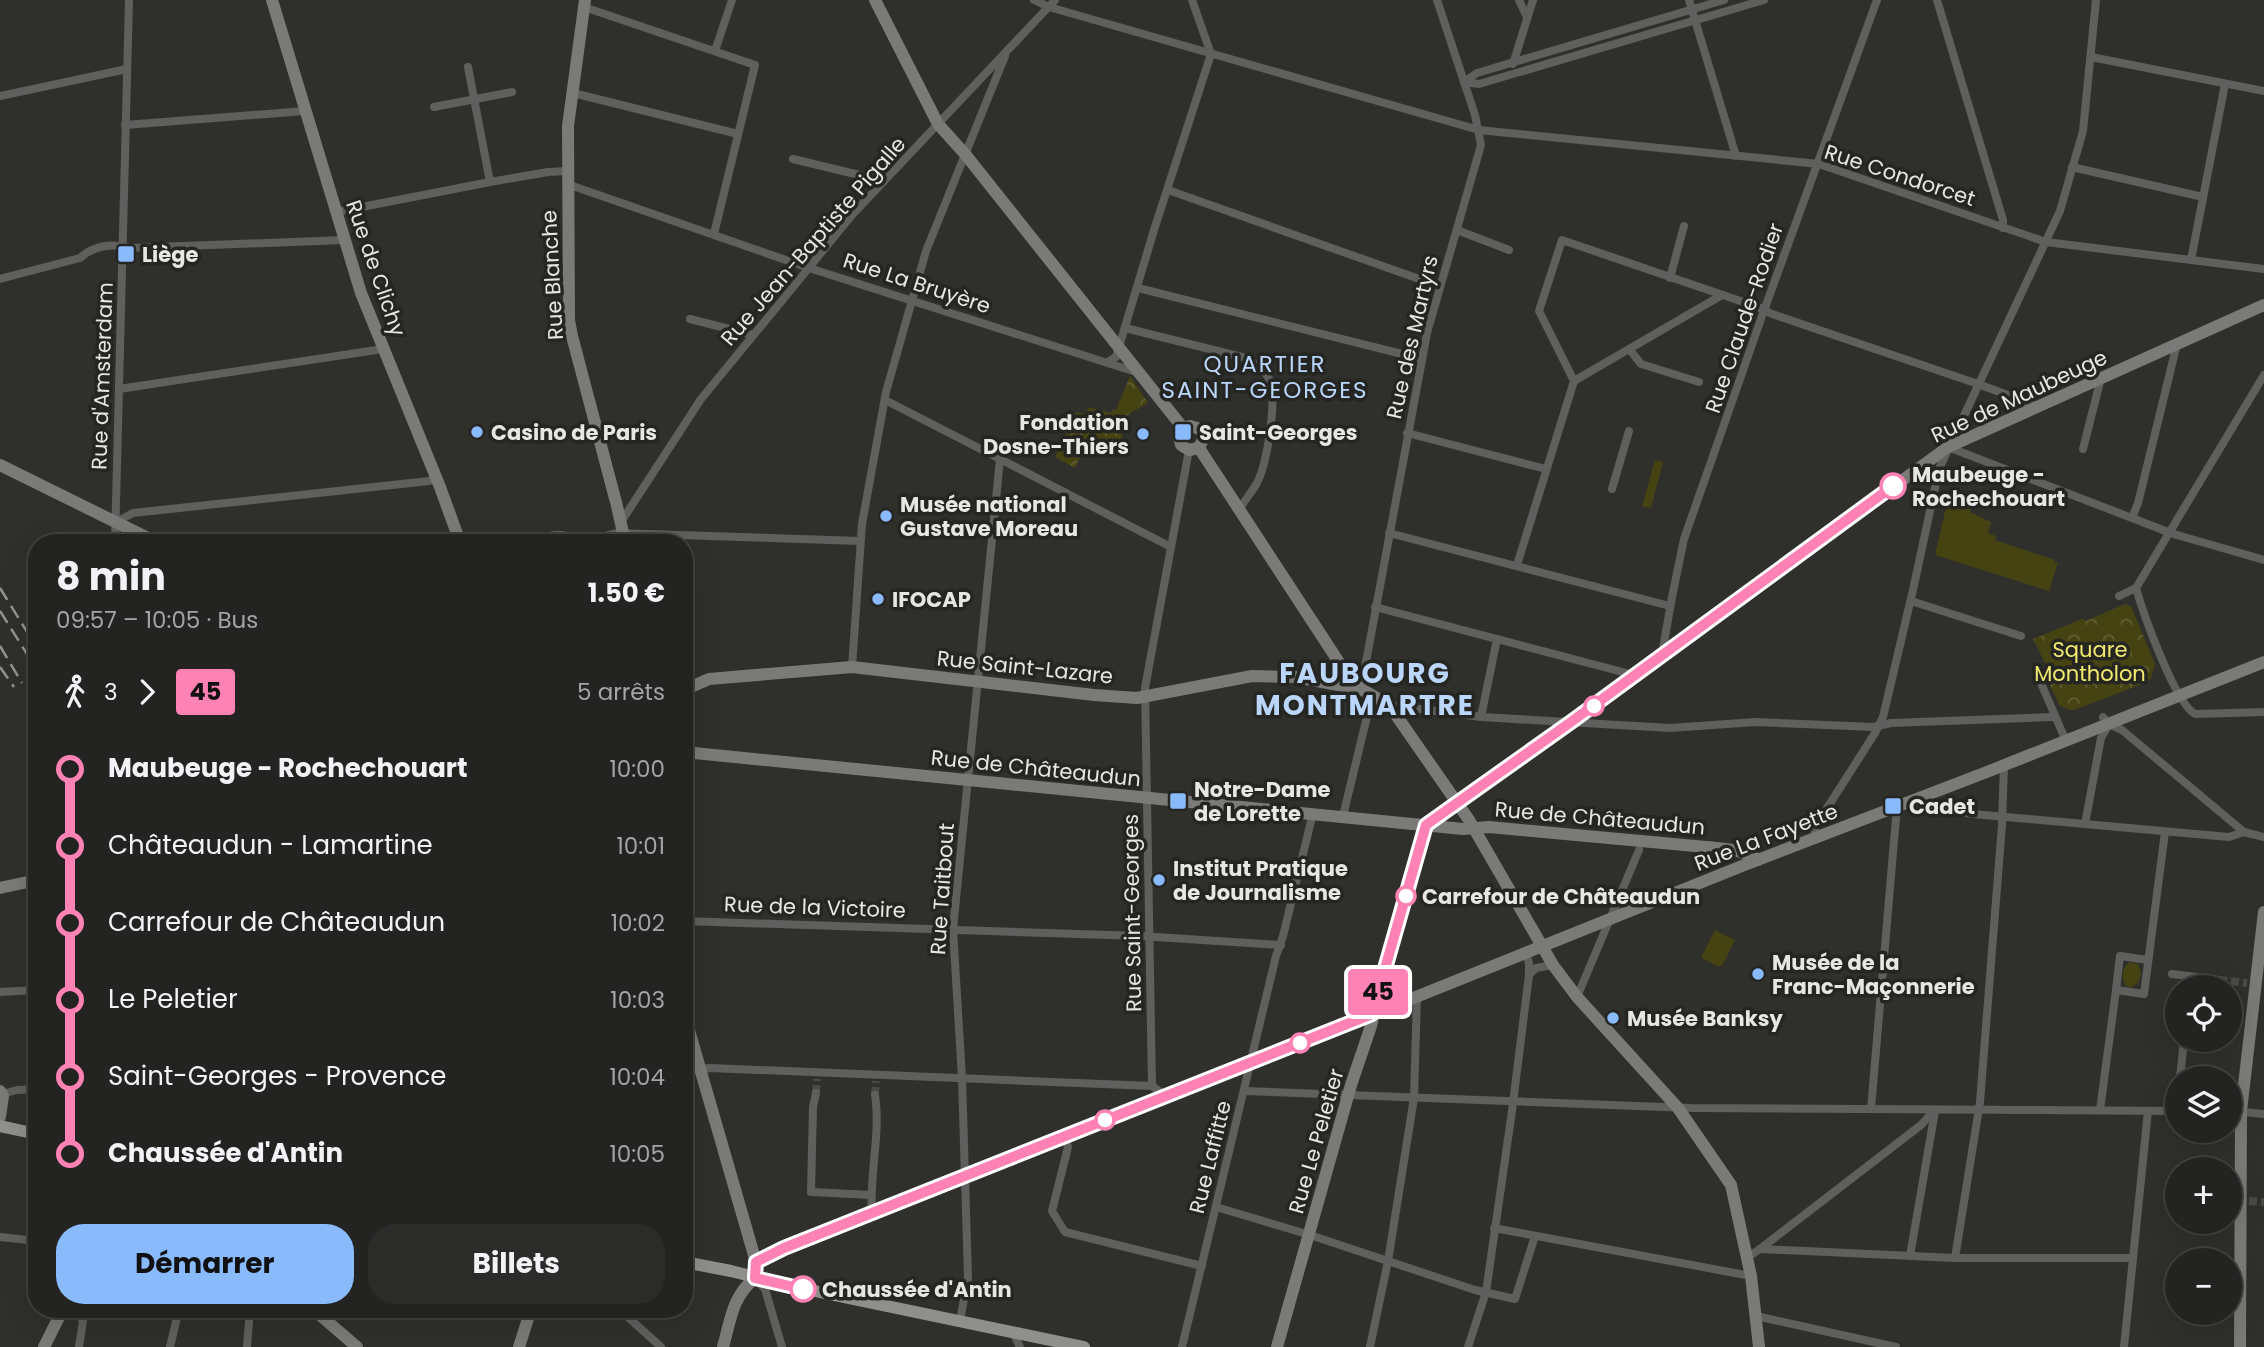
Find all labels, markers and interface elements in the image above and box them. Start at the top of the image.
street label: Rue Jean-Baptiste Pigalle [714,130,912,352]
street label: Rue Condorcet [1821,137,1979,213]
street label: Rue de Clichy [339,196,413,340]
street label: Rue Blanche [534,209,570,341]
street label: Rue Claude-Rodier [1698,219,1790,417]
place label: Liège [142,240,198,269]
marker: Liège [116,244,136,264]
street label: Rue La Bruyère [839,245,995,321]
street label: Rue des Martyrs [1379,252,1445,422]
street label: Rue d'Amsterdam [84,282,120,470]
street label: Rue de Maubeuge [1926,342,2112,450]
district label: QUARTIER SAINT-GEORGES [1162,348,1368,406]
place label: Fondation Dosne-Thiers [983,408,1129,461]
place label: Casino de Paris [491,418,657,447]
place label: Saint-Georges [1199,418,1357,447]
marker: Saint-Georges [1173,422,1193,442]
marker: Casino de Paris [469,424,485,440]
marker: Fondation Dosne-Thiers [1135,426,1151,442]
place label: Maubeuge - Rochechouart [1912,460,2065,513]
marker: Maubeuge - Rochechouart [1880,473,1906,499]
place label: Musée national Gustave Moreau [900,490,1078,543]
marker: Musée national Gustave Moreau [878,508,894,524]
text: 8 min [56,550,166,603]
text: 1.50 € [588,575,665,611]
place label: IFOCAP [892,585,971,614]
marker: IFOCAP [870,591,886,607]
text: 09:57 – 10:05 · Bus [56,604,258,636]
park label: Square Montholon [2034,635,2146,688]
street label: Rue Saint-Lazare [935,643,1115,691]
district label: FAUBOURG MONTMARTRE [1255,654,1475,725]
icon: walk [56,673,94,711]
icon: forward [128,673,166,711]
text: 45 [190,675,221,708]
text: 3 [104,676,118,708]
text: 5 arrêts [577,676,665,708]
unlabelled marker [1584,696,1604,716]
street label: Rue de Châteaudun [930,743,1142,793]
text: Maubeuge - Rochechouart [108,750,467,786]
text: 10:00 [609,753,665,785]
place label: Notre-Dame de Lorette [1194,775,1331,828]
marker: Notre-Dame de Lorette [1168,791,1188,811]
place label: Cadet [1909,792,1975,821]
street label: Rue de Châteaudun [1494,794,1706,842]
street label: Rue La Fayette [1690,796,1842,878]
marker: Cadet [1883,796,1903,816]
street label: Rue Saint-Georges [1116,814,1148,1012]
street label: Rue Taitbout [923,822,961,956]
text: Châteaudun - Lamartine [108,827,433,863]
text: 10:01 [616,830,665,862]
place label: Institut Pratique de Journalisme [1173,854,1348,907]
marker: Institut Pratique de Journalisme [1151,872,1167,888]
place label: Carrefour de Châteaudun [1422,882,1700,911]
marker: Carrefour de Châteaudun [1396,886,1416,906]
street label: Rue de la Victoire [724,889,906,925]
text: Carrefour de Châteaudun [108,904,445,940]
text: 10:02 [611,907,665,939]
place label: Musée de la Franc-Maçonnerie [1772,948,1975,1001]
marker: Musée de la Franc-Maçonnerie [1750,966,1766,982]
line badge: 45 [1346,969,1410,1015]
text: 45 [1362,975,1394,1008]
map controls [2165,975,2242,1325]
button: locate [2165,975,2242,1052]
text: Le Peletier [108,981,238,1017]
text: 10:03 [610,984,665,1016]
place label: Musée Banksy [1627,1004,1783,1033]
marker: Musée Banksy [1605,1010,1621,1026]
unlabelled marker [1290,1033,1310,1053]
text: Saint-Georges - Provence [108,1058,446,1094]
text: 10:04 [609,1061,665,1093]
street label: Rue Le Peletier [1281,1065,1351,1217]
button: layers [2165,1066,2242,1143]
street label: Rue Laffitte [1182,1098,1238,1216]
unlabelled marker [1095,1110,1115,1130]
text: Chaussée d'Antin [108,1135,343,1171]
text: 10:05 [609,1138,665,1170]
button: + [2165,1157,2242,1234]
button: Démarrer [56,1224,354,1304]
button: Billets [368,1224,665,1304]
button: − [2165,1248,2242,1325]
place label: Chaussée d'Antin [822,1275,1012,1304]
marker: Chaussée d'Antin [790,1276,816,1302]

